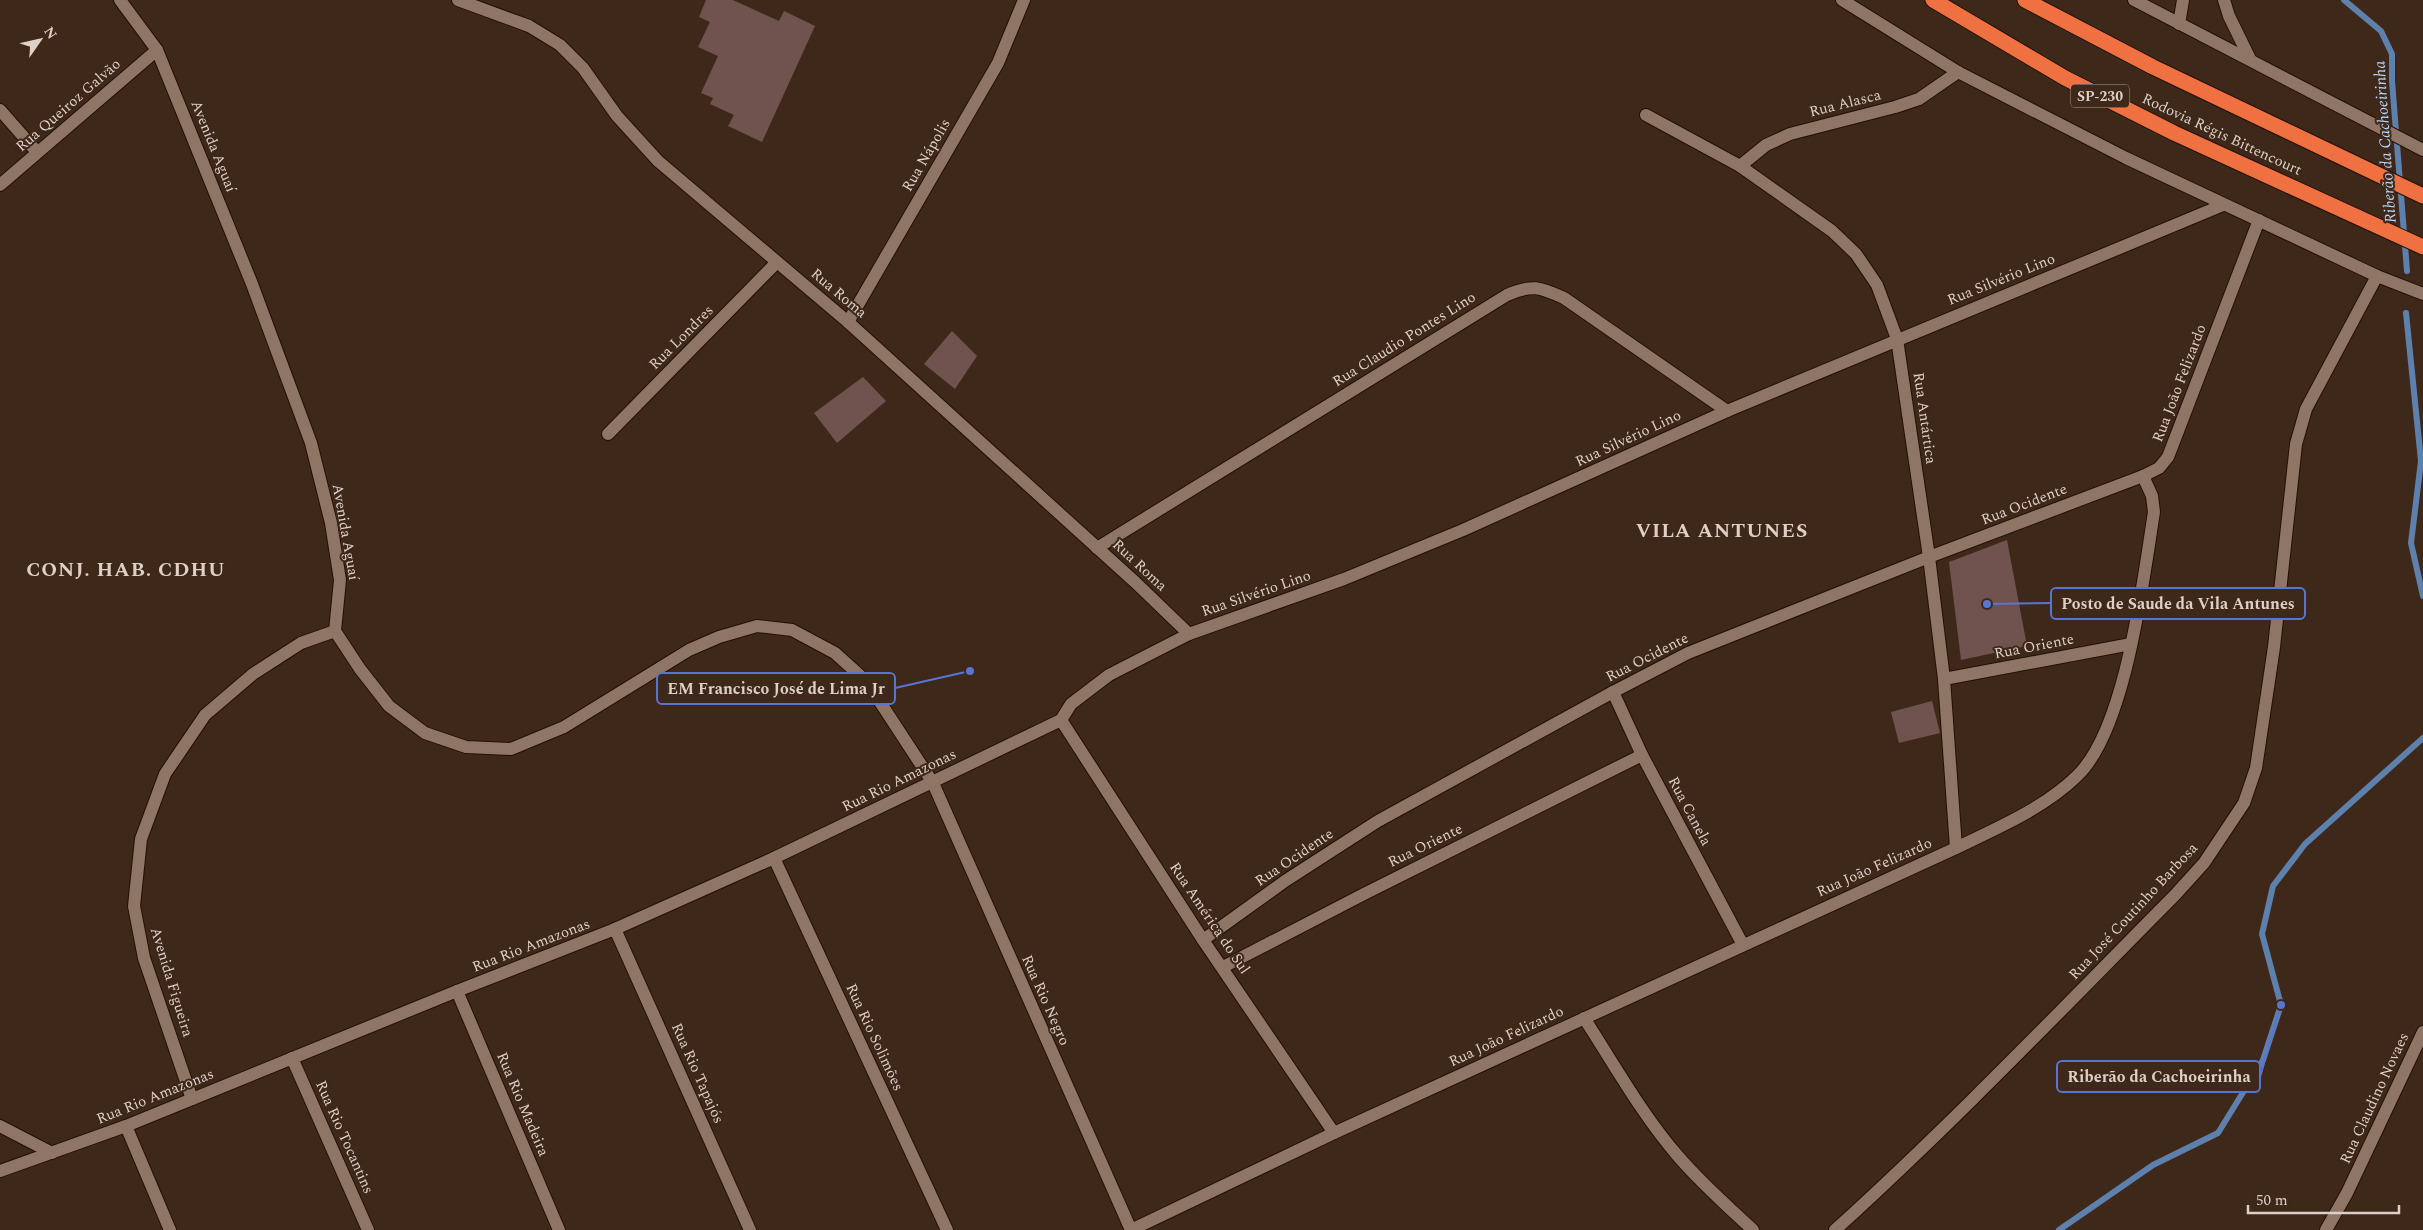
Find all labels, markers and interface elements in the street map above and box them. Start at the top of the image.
north arrow [15,15,65,65]
text: N [38,22,62,44]
street label: Rua Queiroz Galvão [11,53,126,158]
water label: Riberão da Cachoeirinha [2367,60,2403,224]
street label: Rua Alasca [1807,83,1884,124]
road number: SP-230 [2071,84,2129,108]
street label: Rodovia Régis Bittencourt [2138,87,2305,182]
street label: Avenida Aguaí [185,97,243,197]
street label: Rua Nápolis [896,114,957,196]
street label: Rua Silvério Lino [1944,247,2059,312]
street label: Rua Roma [805,263,872,324]
street label: Rua Claudio Pontes Lino [1328,286,1480,393]
street label: Rua Londres [644,300,719,375]
street label: Rua João Felizardo [2146,321,2213,445]
street label: Rua Antártica [1907,371,1942,466]
street label: Rua Silvério Lino [1571,404,1685,473]
street label: Rua Ocidente [1978,478,2070,531]
street label: Avenida Aguaí [326,482,366,583]
district label: VILA ANTUNES [1636,516,1808,546]
street label: Rua Roma [1107,534,1173,597]
district label: CONJ. HAB. CDHU [26,555,226,585]
street label: Rua Silvério Lino [1198,564,1314,623]
callout: Posto de Saude da Vila Antunes [2051,588,2305,619]
text: Posto de Saude da Vila Antunes [2061,592,2295,616]
street label: Rua Ocidente [1602,627,1693,688]
street label: Rua Oriente [1992,627,2076,665]
callout: EM Francisco José de Lima Jr [657,673,895,704]
text: EM Francisco José de Lima Jr [667,677,885,701]
street label: Rua Rio Amazonas [838,743,960,818]
street label: Rua Canela [1662,773,1718,850]
street label: Rua Oriente [1384,817,1467,873]
street label: Rua Ocidente [1250,823,1338,892]
street label: Rua João Felizardo [1813,832,1936,903]
street label: Rua José Coutinho Barbosa [2063,837,2204,985]
street label: Rua América do Sul [1163,858,1256,979]
street label: Rua Rio Amazonas [469,912,594,979]
street label: Avenida Figueira [144,924,199,1041]
street label: Rua Rio Negro [1015,951,1076,1049]
street label: Rua Rio Solimões [840,980,910,1095]
street label: Rua João Felizardo [1445,1000,1567,1073]
street label: Rua Rio Tapajós [665,1019,730,1127]
street label: Rua Claudino Novaes [2334,1029,2415,1168]
street label: Rua Rio Madeira [490,1048,555,1161]
callout: Riberão da Cachoeirinha [2057,1061,2260,1092]
street label: Rua Rio Amazonas [93,1062,217,1131]
text: Riberão da Cachoeirinha [2067,1065,2251,1089]
street label: Rua Rio Tocantins [309,1077,380,1198]
scale bar [2248,1182,2399,1214]
text: 50 m [2256,1189,2288,1212]

